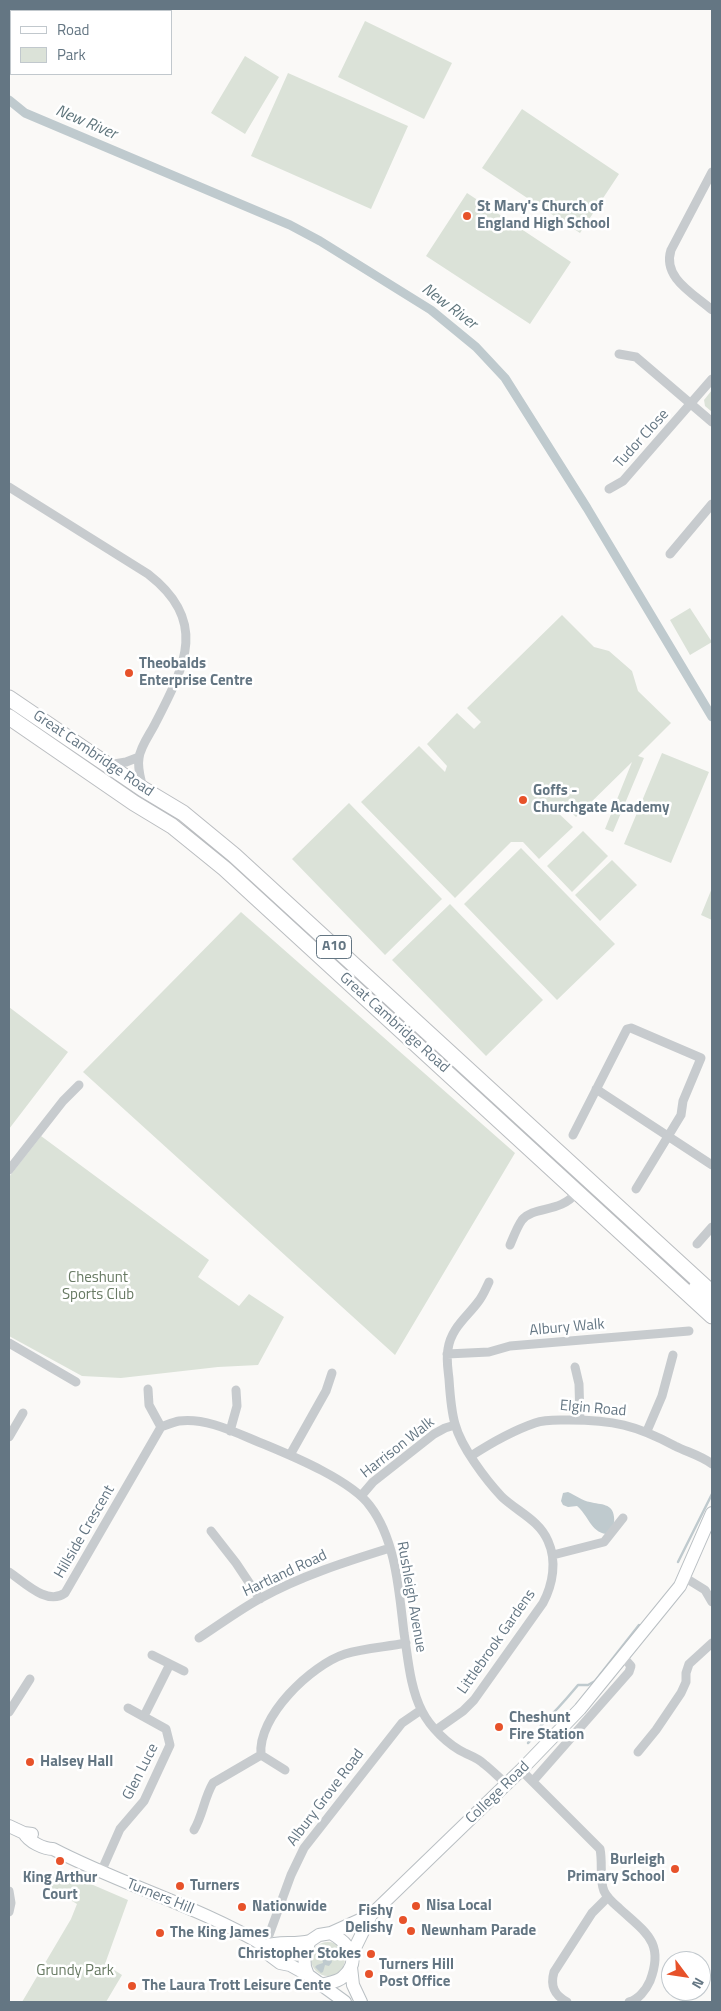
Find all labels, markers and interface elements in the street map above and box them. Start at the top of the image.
legend [10,10,172,75]
text: Road [57,18,89,41]
text: Park [57,43,86,66]
water label: New River [53,102,119,144]
place label: St Mary's Church of England High School [477,198,610,233]
marker: St Mary's Church of England High School [461,210,473,222]
water label: New River [418,280,480,334]
street label: Tudor Close [611,406,673,472]
place label: Theobalds Enterprise Centre [139,655,253,690]
marker: Theobalds Enterprise Centre [123,667,135,679]
street label: Great Cambridge Road [29,707,157,801]
place label: Goffs - Churchgate Academy [533,782,670,817]
marker: Goffs - Churchgate Academy [517,794,529,806]
road number: A10 [316,936,352,959]
street label: Great Cambridge Road [335,969,453,1077]
park label: Cheshunt Sports Club [62,1269,134,1304]
street label: Albury Walk [529,1316,605,1340]
street label: Elgin Road [559,1397,627,1421]
street label: Harrison Walk [357,1414,439,1482]
street label: Hillside Crescent [51,1482,119,1582]
street label: Rushleigh Avenue [392,1540,430,1654]
street label: Hartland Road [240,1547,330,1601]
street label: Littlebrook Gardens [454,1586,540,1698]
place label: Cheshunt Fire Station [509,1709,584,1744]
marker: Cheshunt Fire Station [493,1721,505,1733]
street label: Glen Luce [119,1741,163,1803]
street label: Albury Grove Road [284,1746,368,1850]
place label: Halsey Hall [40,1753,113,1771]
marker: Halsey Hall [24,1756,36,1768]
street label: College Road [462,1758,534,1828]
place label: Burleigh Primary School [567,1851,665,1886]
marker: King Arthur Court [54,1855,66,1867]
marker: Burleigh Primary School [669,1863,681,1875]
place label: King Arthur Court [23,1869,97,1904]
street label: Turners Hill [124,1875,196,1919]
place label: Turners [190,1877,240,1895]
marker: Turners [174,1880,186,1892]
place label: Nisa Local [426,1897,492,1915]
place label: Nationwide [252,1898,327,1916]
marker: Nisa Local [410,1900,422,1912]
marker: Nationwide [236,1901,248,1913]
place label: Fishy Delishy [345,1902,393,1937]
marker: Fishy Delishy [397,1914,409,1926]
place label: Newnham Parade [421,1922,536,1940]
place label: The King James [170,1924,269,1942]
marker: Newnham Parade [405,1925,417,1937]
marker: The King James [154,1927,166,1939]
place label: Christopher Stokes [238,1945,361,1963]
marker: Christopher Stokes [365,1948,377,1960]
north arrow [661,1951,711,2001]
place label: Turners Hill Post Office [379,1956,454,1991]
park label: Grundy Park [36,1962,114,1980]
marker: Turners Hill Post Office [363,1968,375,1980]
text: N [687,1974,710,1993]
place label: The Laura Trott Leisure Cente [142,1977,331,1995]
marker: The Laura Trott Leisure Cente [126,1980,138,1992]

